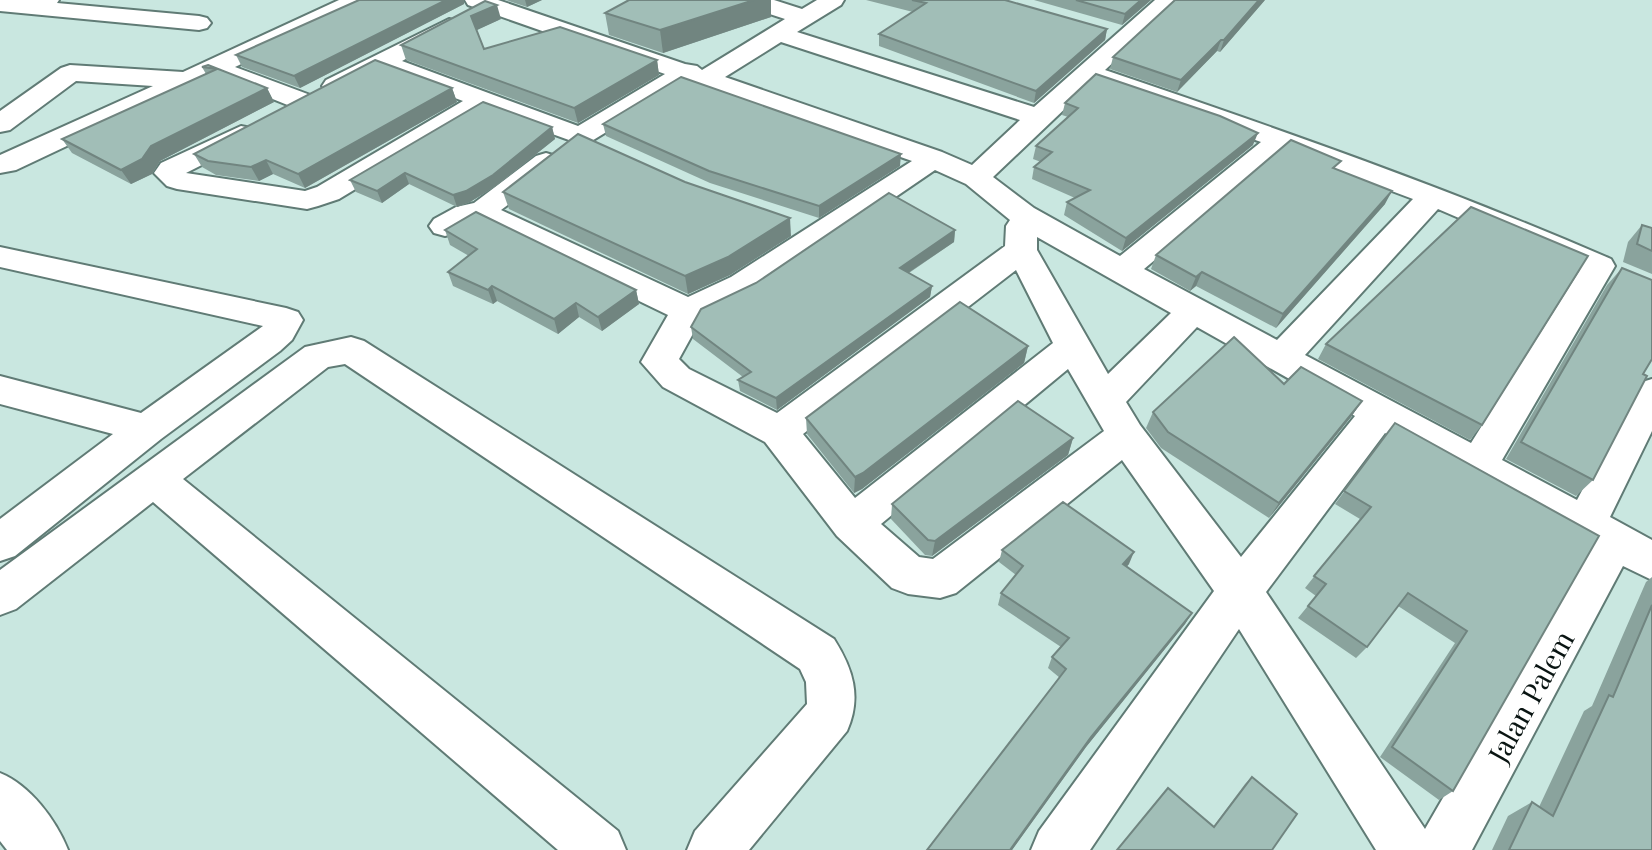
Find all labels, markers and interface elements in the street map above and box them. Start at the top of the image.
street label: Jalan Palem [1478,624,1581,769]

